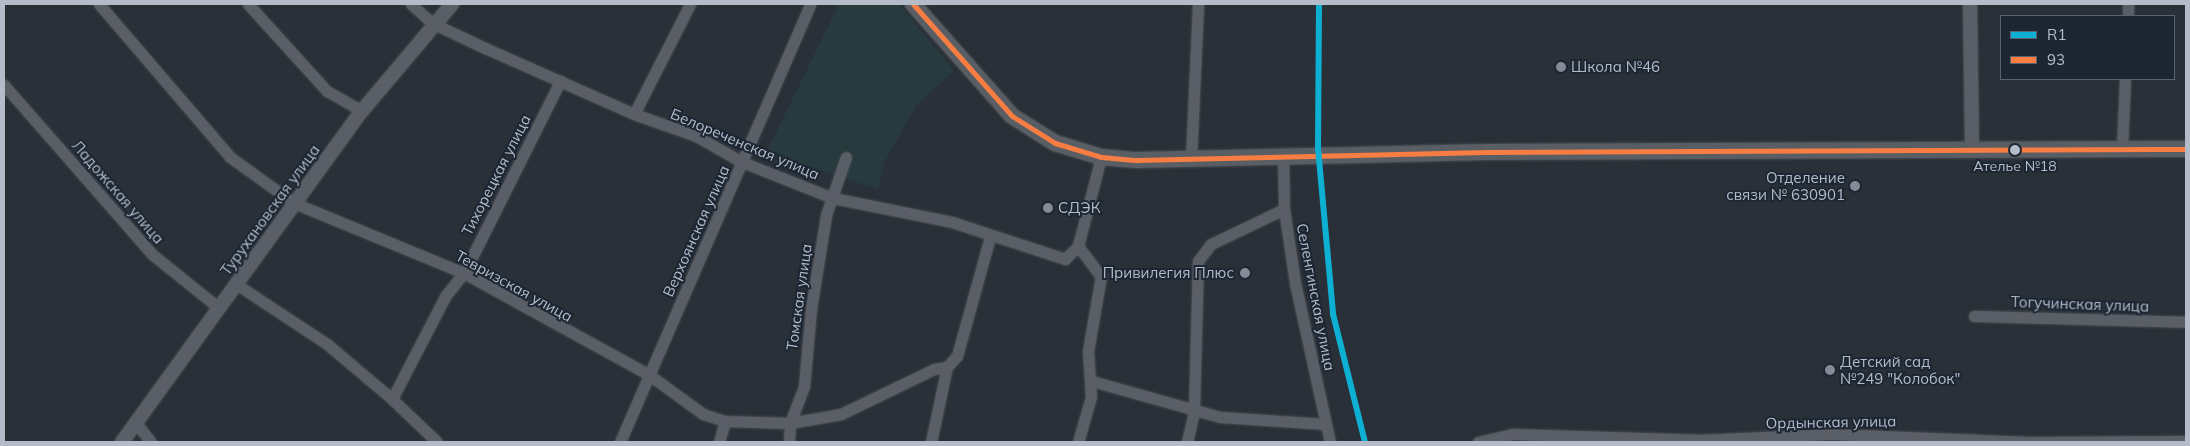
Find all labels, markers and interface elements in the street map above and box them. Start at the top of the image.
legend [2000,15,2175,80]
text: R1 [2047,25,2066,44]
text: 93 [2047,50,2065,69]
place label: Школа №46 [1571,58,1660,76]
marker: Школа №46 [1555,61,1567,73]
street label: Белореченская улица [668,104,822,184]
street label: Тихорецкая улица [458,112,534,238]
street label: Ладожская улица [68,137,168,247]
street label: Турухановская улица [217,141,323,279]
marker: Ателье №18 [2010,145,2020,155]
place label: Ателье №18 [1973,158,2057,174]
street label: Верхоянская улица [659,162,733,300]
place label: Отделение связи № 630901 [1726,168,1845,203]
marker: Отделение связи № 630901 [1849,180,1861,192]
place label: СДЭК [1058,199,1100,217]
marker: СДЭК [1042,202,1054,214]
street label: Селенгинская улица [1293,222,1339,372]
street label: Томская улица [783,243,815,351]
street label: Тевризская улица [452,246,576,326]
place label: Привилегия Плюс [1103,264,1234,282]
marker: Привилегия Плюс [1238,266,1252,280]
street label: Тогучинская улица [2011,293,2149,315]
place label: Детский сад №249 "Колобок" [1840,352,1960,387]
marker: Детский сад №249 "Колобок" [1824,364,1836,376]
street label: Ордынская улица [1766,412,1896,432]

